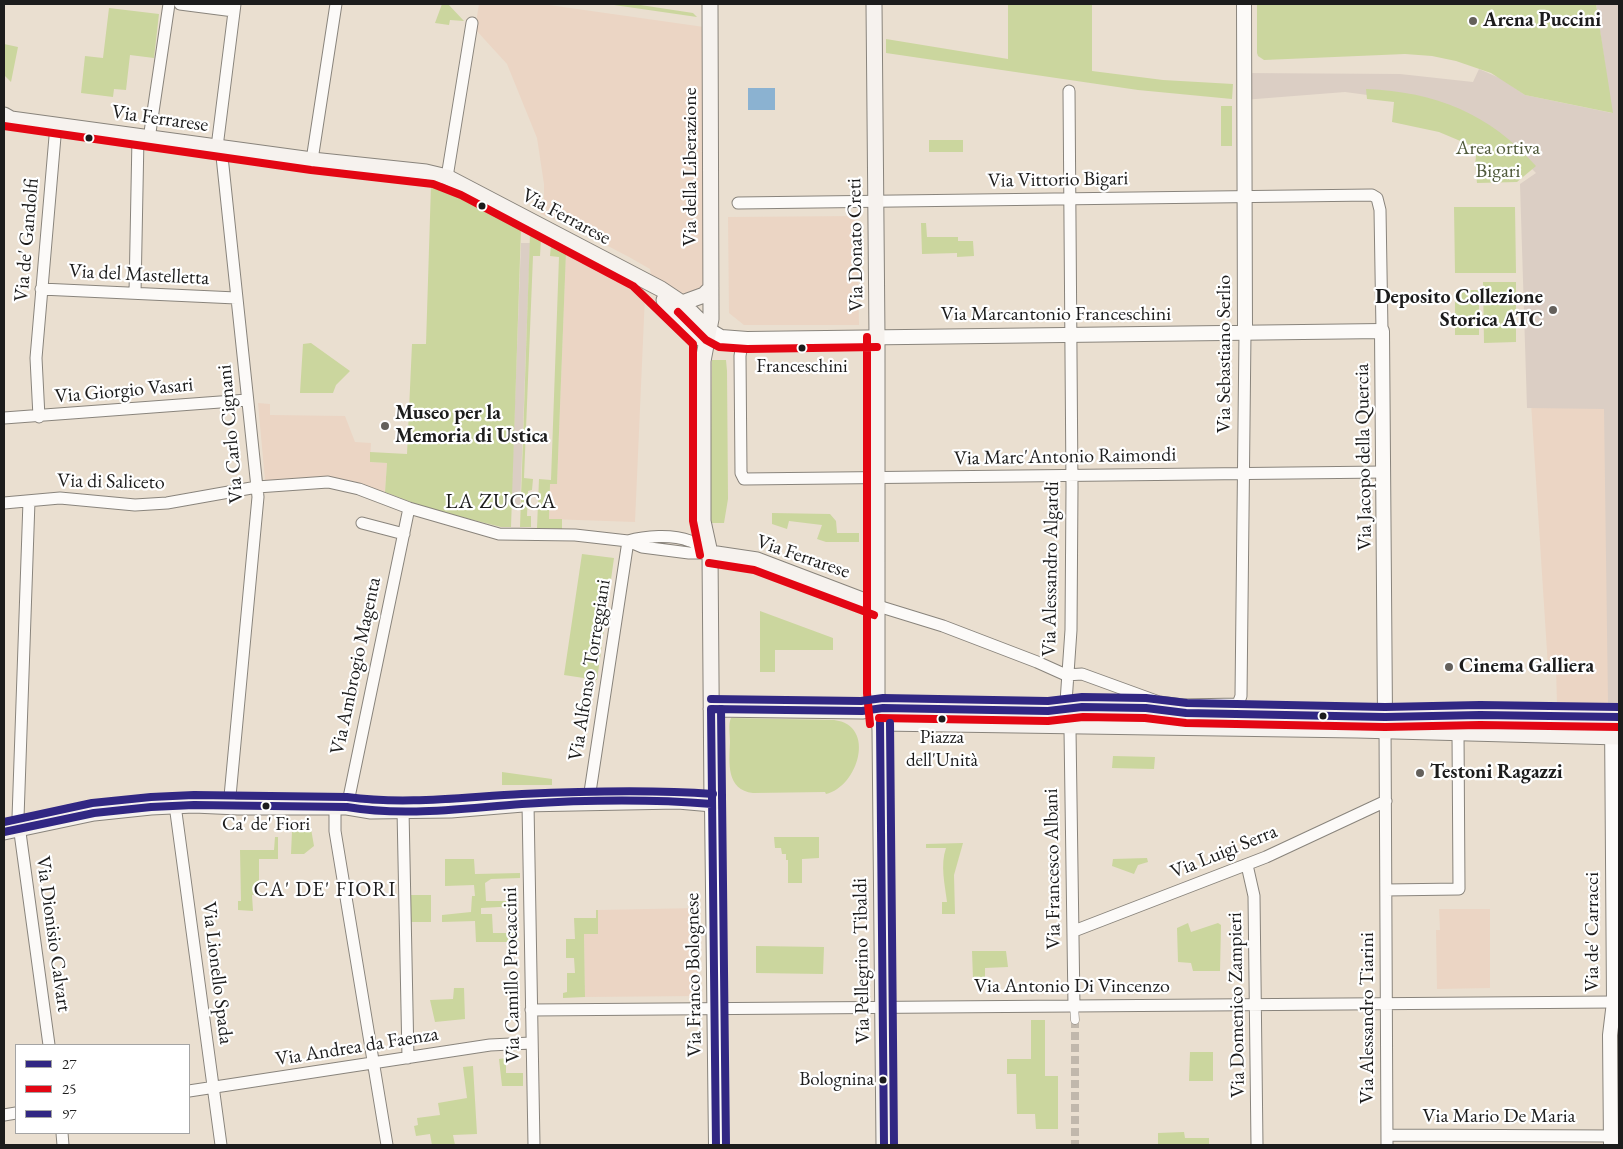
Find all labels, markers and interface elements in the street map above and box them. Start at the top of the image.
place label: Arena Puccini [1483,9,1601,33]
marker: Arena Puccini [1467,15,1479,27]
street label: Via della Liberazione [679,87,703,247]
street label: Via Ferrarese [110,100,210,138]
unlabelled marker [84,133,94,143]
park label: Area ortiva Bigari [1456,137,1540,184]
street label: Via Vittorio Bigari [987,167,1129,193]
street label: Via de' Gandolfi [10,177,44,303]
street label: Via Donato Creti [843,178,869,312]
street label: Via Ferrarese [517,184,615,250]
unlabelled marker [477,201,487,211]
street label: Via del Mastelletta [68,259,210,291]
street label: Via Sebastiano Serlio [1213,275,1237,433]
place label: Deposito Collezione Storica ATC [1375,286,1543,333]
street label: Via Marcantonio Franceschini [941,303,1171,327]
marker: Deposito Collezione Storica ATC [1547,304,1559,316]
marker: Franceschini [797,343,807,353]
place label: Franceschini [756,356,848,378]
street label: Via Jacopo della Quercia [1350,363,1378,551]
street label: Via Carlo Cignani [213,364,249,504]
street label: Via Giorgio Vasari [54,373,194,409]
place label: Museo per la Memoria di Ustica [395,402,548,449]
marker: Museo per la Memoria di Ustica [379,420,391,432]
street label: Via Marc'Antonio Raimondi [954,443,1176,471]
street label: Via di Saliceto [57,469,165,495]
street label: Via Alessandro Algardi [1037,481,1065,657]
district label: LA ZUCCA [444,489,558,515]
street label: Via Ferrarese [753,530,853,584]
street label: Via Ambrogio Magenta [325,575,387,757]
street label: Via Alfonso Torreggiani [564,578,616,762]
place label: Cinema Galliera [1459,655,1594,679]
marker: Cinema Galliera [1443,661,1455,673]
unlabelled marker [1318,711,1328,721]
marker: Piazza dell'Unità [937,714,947,724]
place label: Piazza dell'Unità [906,727,978,771]
place label: Testoni Ragazzi [1430,761,1563,785]
marker: Testoni Ragazzi [1414,767,1426,779]
street label: Via Francesco Albani [1040,788,1066,950]
marker: Ca' de' Fiori [261,801,271,811]
place label: Ca' de' Fiori [222,814,310,836]
street label: Via Luigi Serra [1167,820,1281,884]
street label: Via Dionisio Calvart [30,855,76,1013]
street label: Via de' Carracci [1581,872,1605,992]
district label: CA' DE' FIORI [252,877,398,903]
street label: Via Pellegrino Tibaldi [849,878,875,1044]
street label: Via Camillo Procaccini [498,887,526,1063]
street label: Via Franco Bolognese [681,893,707,1057]
street label: Via Lionello Spada [196,900,238,1046]
street label: Via Domenico Zampieri [1223,912,1251,1098]
street label: Via Alessandro Tiarini [1356,932,1380,1104]
street label: Via Antonio Di Vincenzo [974,975,1170,999]
street label: Via Andrea da Faenza [274,1022,440,1072]
legend [15,1044,190,1134]
text: 27 [62,1054,76,1073]
place label: Bolognina [799,1069,874,1091]
marker: Bolognina [878,1075,888,1085]
text: 25 [62,1079,76,1098]
text: 97 [62,1104,76,1123]
street label: Via Mario De Maria [1422,1105,1576,1129]

